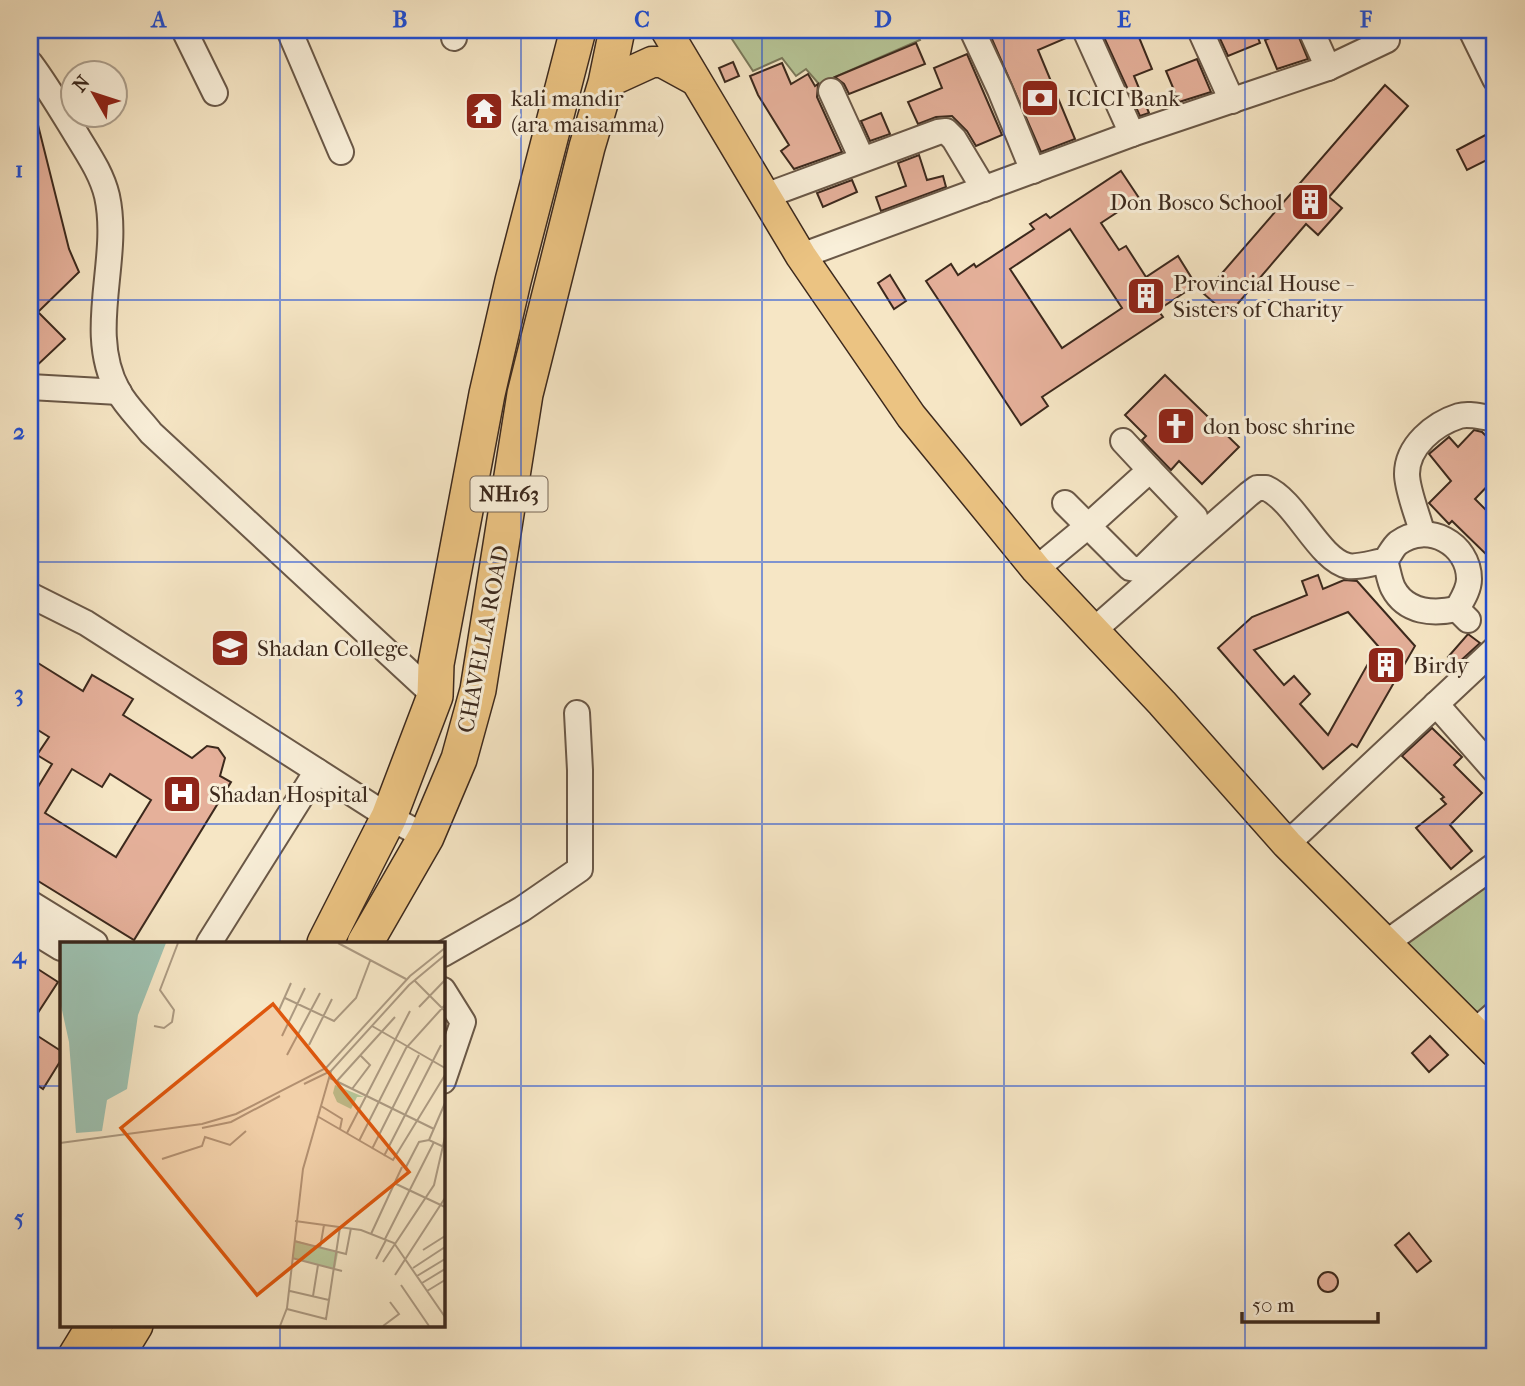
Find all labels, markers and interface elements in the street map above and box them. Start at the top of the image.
text: A [150,6,168,33]
text: B [393,6,408,33]
text: C [634,6,650,33]
text: D [874,6,892,33]
text: E [1117,6,1131,33]
text: F [1359,6,1373,33]
north arrow [60,60,130,130]
text: N [68,71,95,96]
bank icon: ICICI Bank [1019,77,1061,119]
place label: kali mandir (ara maisamma) [511,85,664,138]
place label: ICICI Bank [1067,85,1181,112]
temple icon: kali mandir (ara maisamma) [463,90,505,132]
text: 1 [15,156,23,183]
building icon: Don Bosco School [1289,181,1331,223]
place label: Don Bosco School [1110,189,1284,216]
place label: Provincial House - Sisters of Charity [1173,270,1354,323]
building icon: Provincial House - Sisters of Charity [1125,275,1167,317]
church icon: don bosc shrine [1155,405,1197,447]
place label: don bosc shrine [1203,413,1355,440]
text: 2 [13,418,25,445]
road number: NH163 [470,476,548,512]
street label: CHAVELLA ROAD [452,543,515,735]
school or university icon: Shadan College [209,627,251,669]
place label: Shadan College [257,635,408,662]
building icon: Birdy [1365,644,1407,686]
place label: Birdy [1413,652,1469,679]
text: 3 [14,680,24,707]
hospital icon: Shadan Hospital [161,773,203,815]
place label: Shadan Hospital [209,781,369,808]
text: 4 [11,942,27,969]
inset map [60,942,444,1326]
text: 5 [14,1204,24,1231]
scale bar [1242,1281,1378,1325]
text: 50 m [1252,1293,1295,1317]

